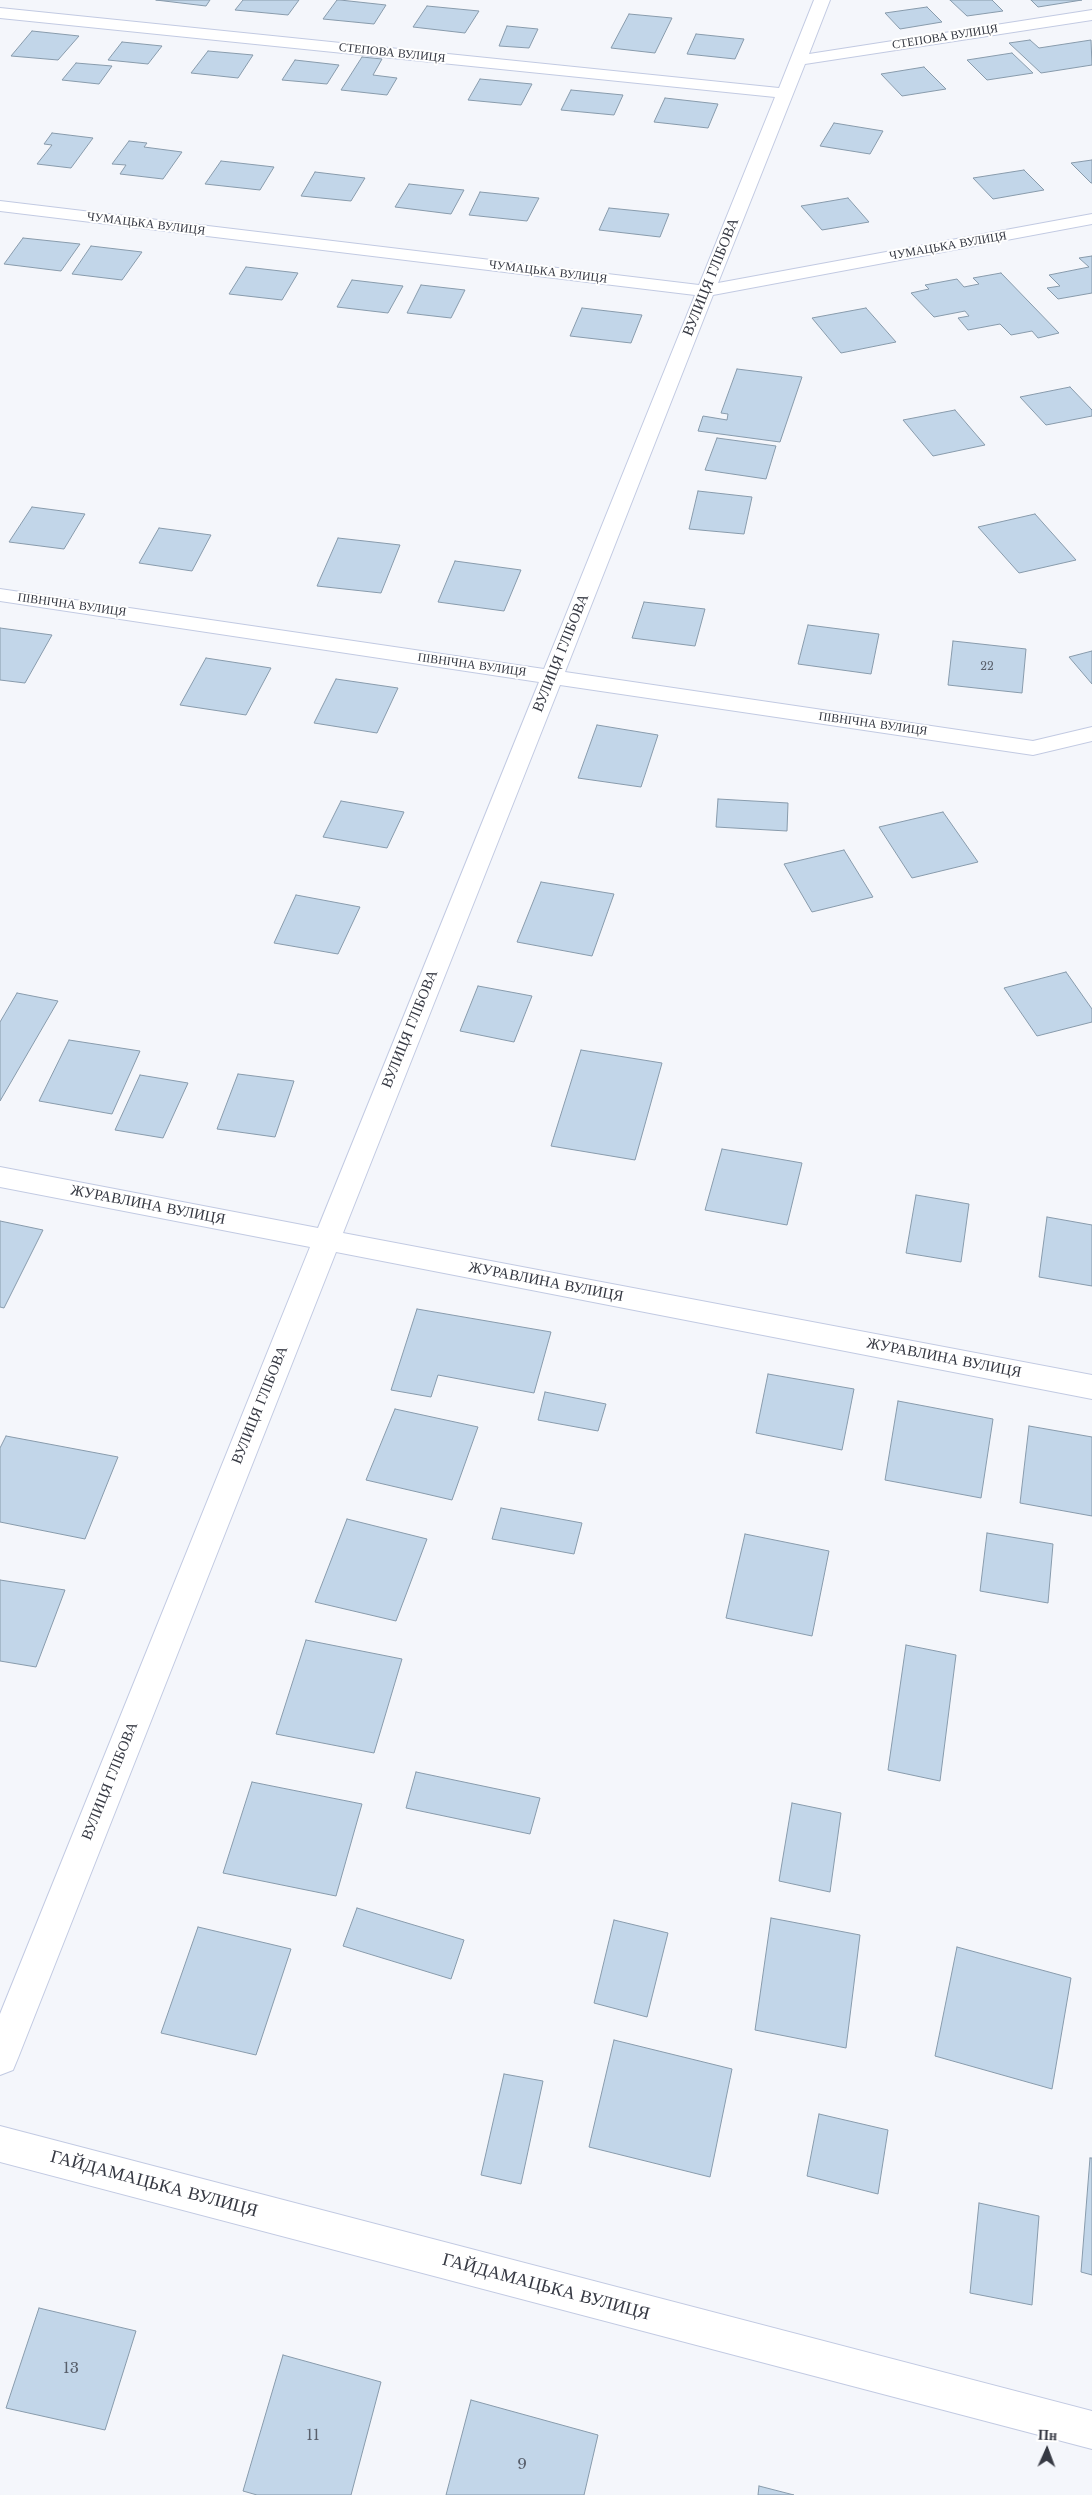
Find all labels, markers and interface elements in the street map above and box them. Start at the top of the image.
street label: СТЕПОВА ВУЛИЦЯ [891,22,999,52]
street label: СТЕПОВА ВУЛИЦЯ [338,40,446,66]
street label: ЧУМАЦЬКА ВУЛИЦЯ [86,210,206,238]
street label: ВУЛИЦЯ ГЛІБОВА [679,215,743,339]
street label: ЧУМАЦЬКА ВУЛИЦЯ [888,229,1008,263]
street label: ЧУМАЦЬКА ВУЛИЦЯ [488,258,608,286]
street label: ПІВНІЧНА ВУЛИЦЯ [17,590,127,620]
street label: ВУЛИЦЯ ГЛІБОВА [529,591,593,715]
street label: ПІВНІЧНА ВУЛИЦЯ [417,650,527,680]
house number: 22 [980,660,994,674]
street label: ПІВНІЧНА ВУЛИЦЯ [818,709,928,739]
street label: ВУЛИЦЯ ГЛІБОВА [378,967,442,1091]
street label: ЖУРАВЛИНА ВУЛИЦЯ [69,1181,227,1229]
street label: ЖУРАВЛИНА ВУЛИЦЯ [467,1258,625,1306]
street label: ЖУРАВЛИНА ВУЛИЦЯ [865,1334,1023,1382]
street label: ВУЛИЦЯ ГЛІБОВА [228,1343,292,1467]
street label: ВУЛИЦЯ ГЛІБОВА [78,1719,142,1843]
street label: ГАЙДАМАЦЬКА ВУЛИЦЯ [48,2146,260,2222]
street label: ГАЙДАМАЦЬКА ВУЛИЦЯ [440,2249,652,2325]
house number: 13 [63,2360,79,2378]
north arrow [1022,2425,1072,2475]
text: Пн [1038,2426,1057,2444]
house number: 11 [306,2427,320,2445]
house number: 9 [517,2456,527,2474]

